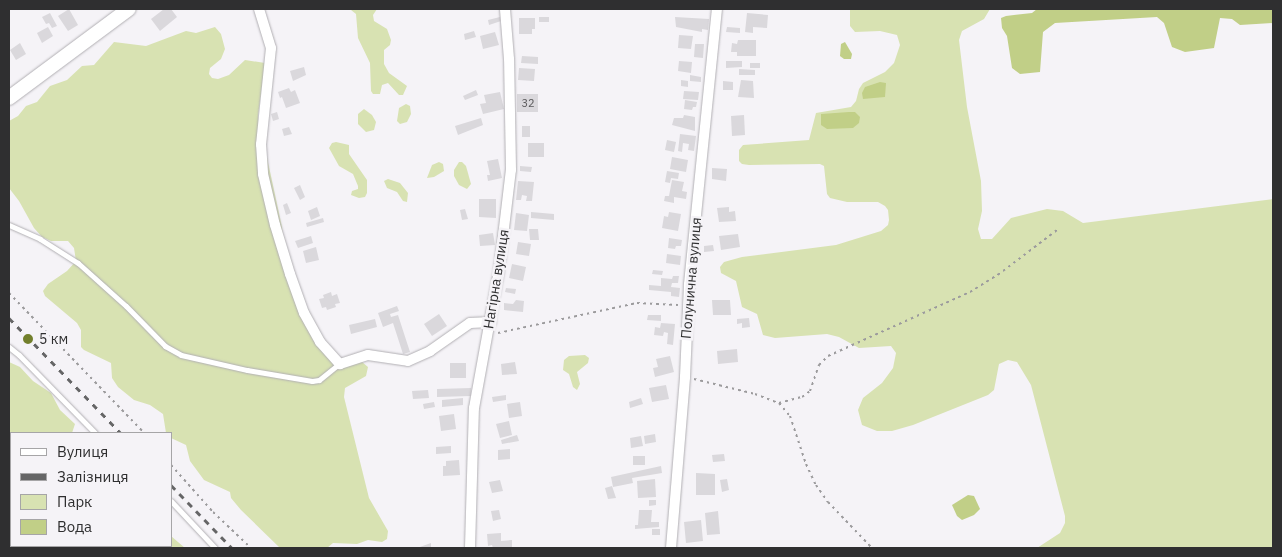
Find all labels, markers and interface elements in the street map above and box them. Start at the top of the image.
house number: 32 [521,96,535,110]
street label: Полунична вулиця [677,217,705,339]
street label: Нагірна вулиця [480,228,512,330]
place label: 5 км [39,331,68,347]
marker: 5 км [21,332,35,346]
legend [10,432,172,547]
text: Вулиця [57,442,108,461]
text: Залізниця [57,467,128,486]
text: Парк [57,492,92,511]
text: Вода [57,517,92,536]

